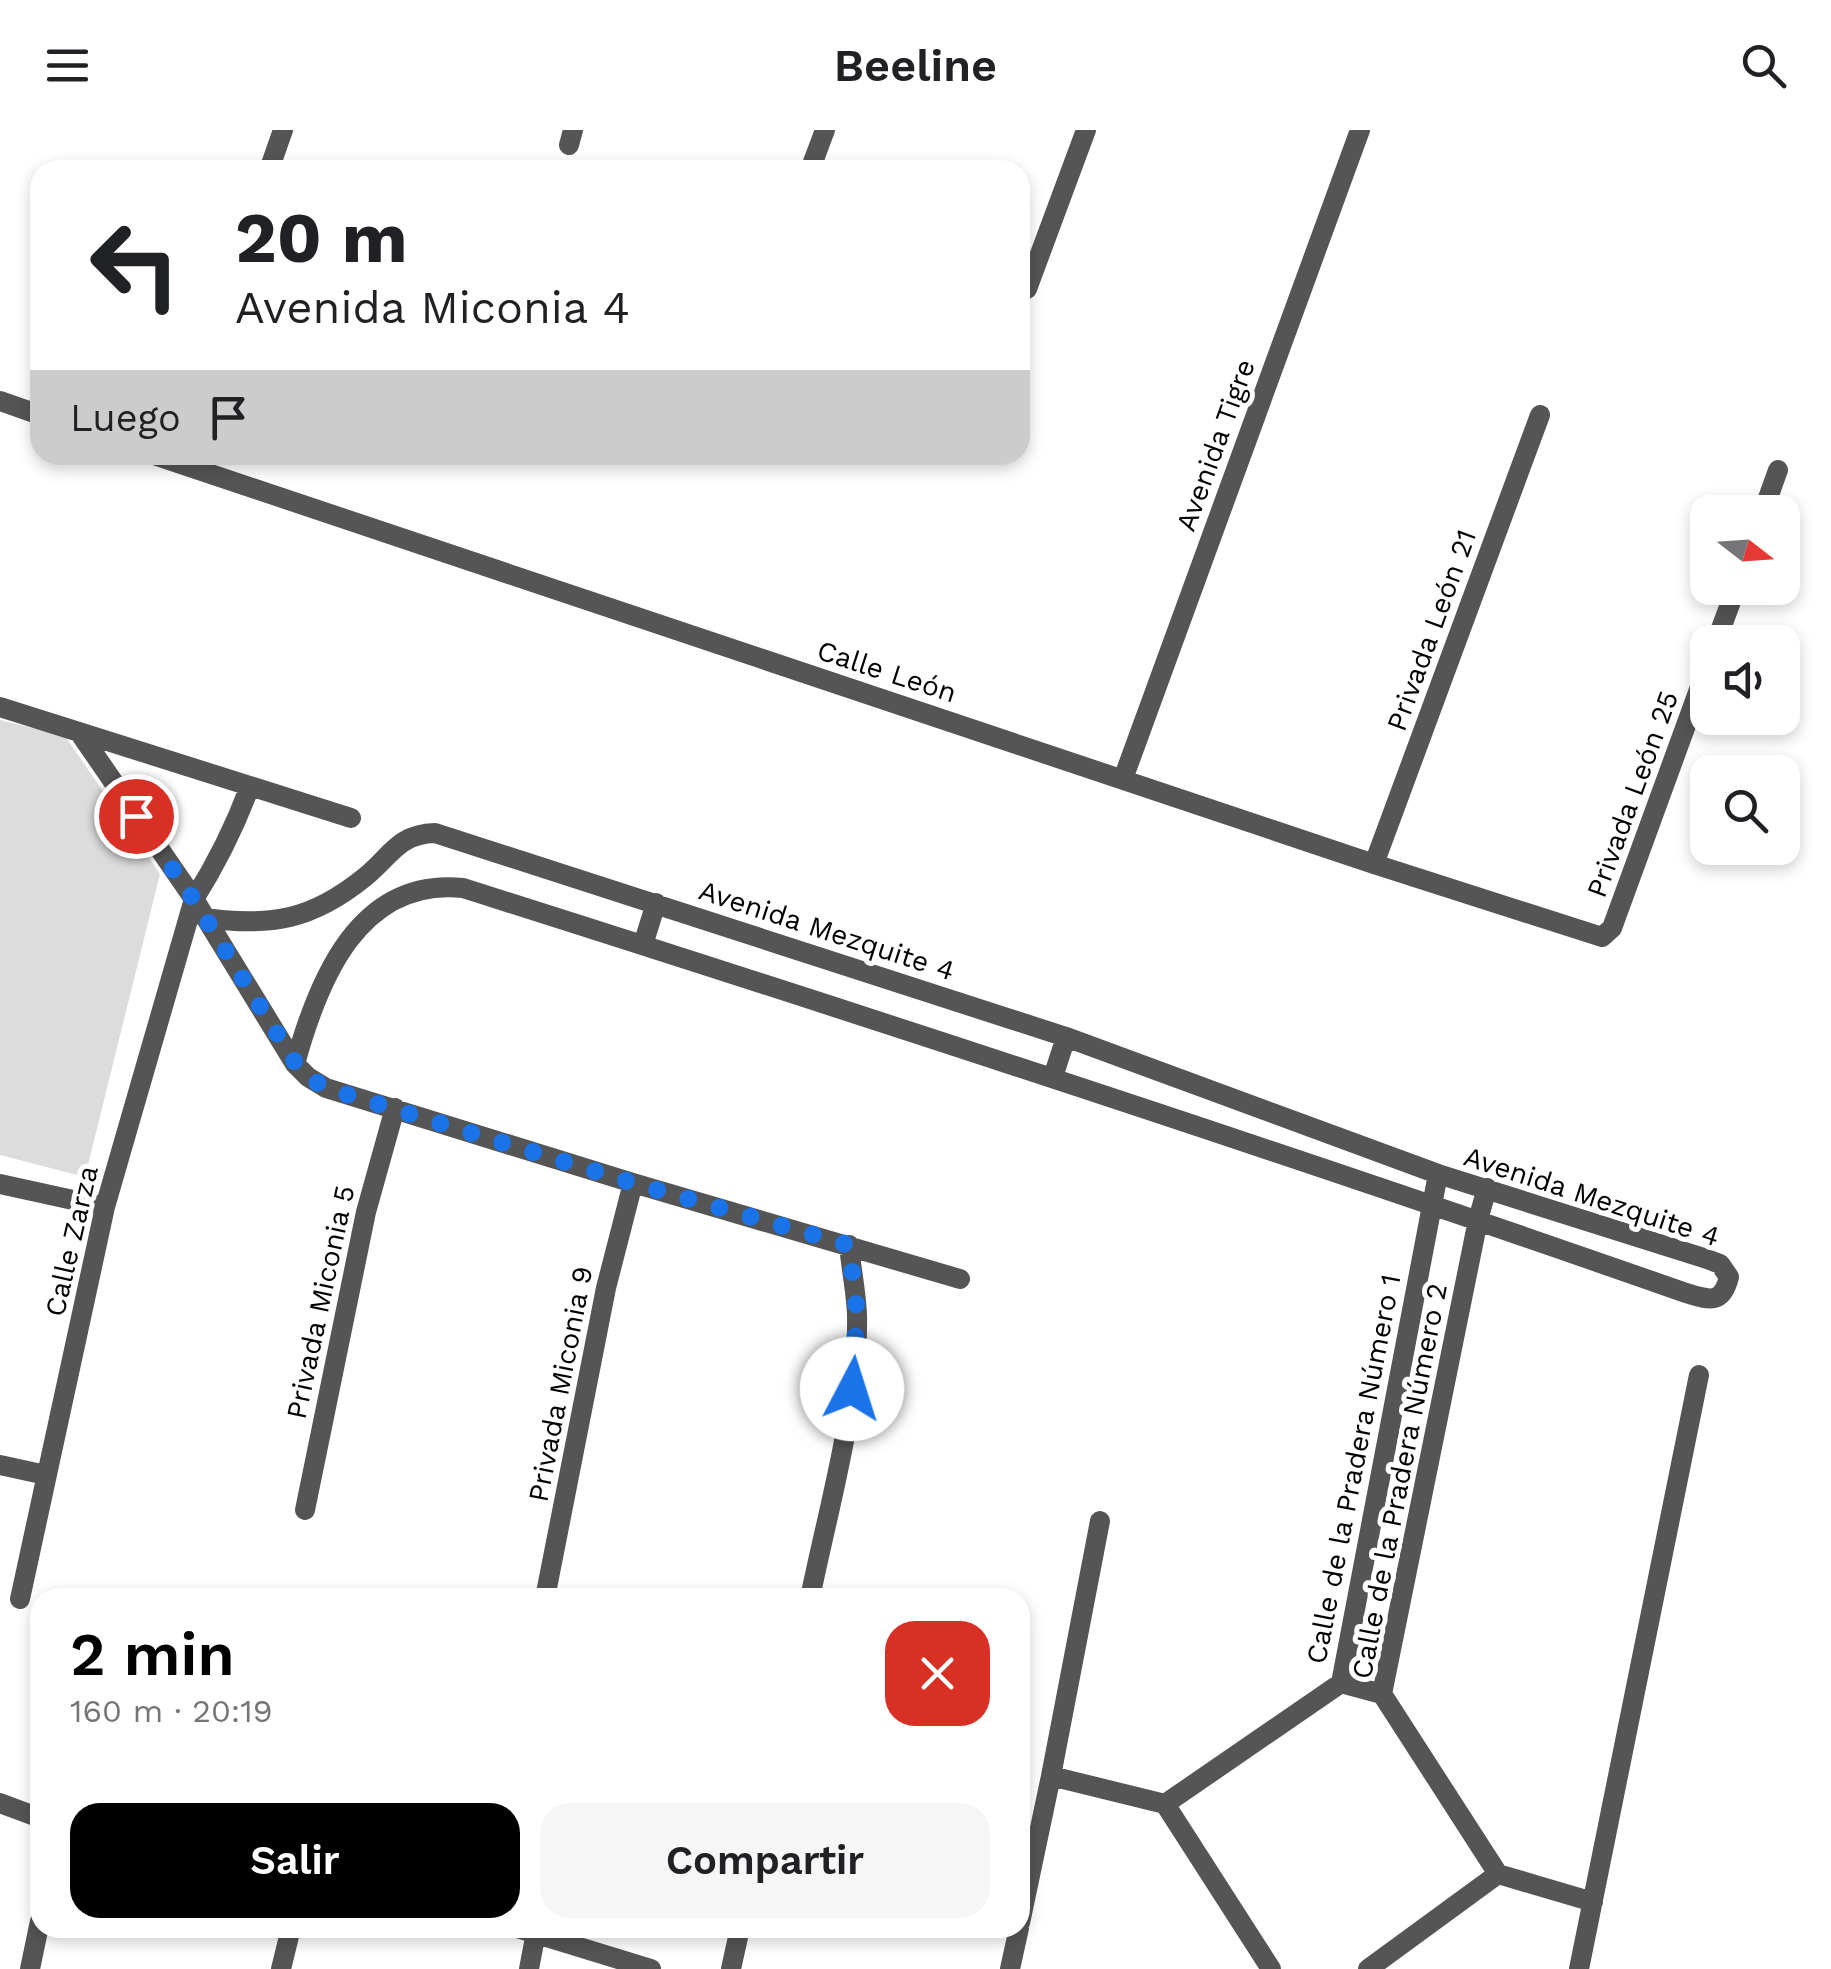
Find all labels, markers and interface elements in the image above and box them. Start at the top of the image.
icon: menu [40,38,95,93]
icon: search [1736,38,1791,93]
text: Beeline [834,39,997,92]
text: 20 m [235,197,408,279]
icon: left [70,200,200,330]
text: Avenida Miconia 4 [235,281,630,334]
street label: Avenida Tigre [1169,355,1262,536]
icon: arrive [201,390,256,445]
text: Luego [70,396,181,440]
north arrow [1690,495,1800,605]
map controls [1690,495,1800,865]
street label: Privada León 21 [1380,525,1483,735]
button: sound [1690,625,1800,735]
street label: Calle León [813,633,961,709]
street label: Privada León 25 [1580,687,1685,902]
button: search [1690,755,1800,865]
pin [94,774,179,859]
icon: arrive [109,789,164,844]
street label: Avenida Mezquite 4 [695,874,959,987]
street label: Avenida Mezquite 4 [1460,1140,1724,1253]
street label: Calle Zarza [38,1162,105,1320]
street label: Privada Miconia 5 [280,1182,361,1422]
street label: Privada Miconia 9 [521,1264,599,1505]
street label: Calle de la Pradera Número 1 [1300,1272,1407,1667]
street label: Calle de la Pradera Número 2 [1345,1281,1454,1682]
position arrow [800,1337,904,1441]
text: 2 min [70,1619,235,1690]
button: close [885,1621,990,1726]
text: 160 m · 20:19 [70,1692,273,1730]
button: Salir [70,1803,520,1918]
button: Compartir [540,1803,990,1918]

